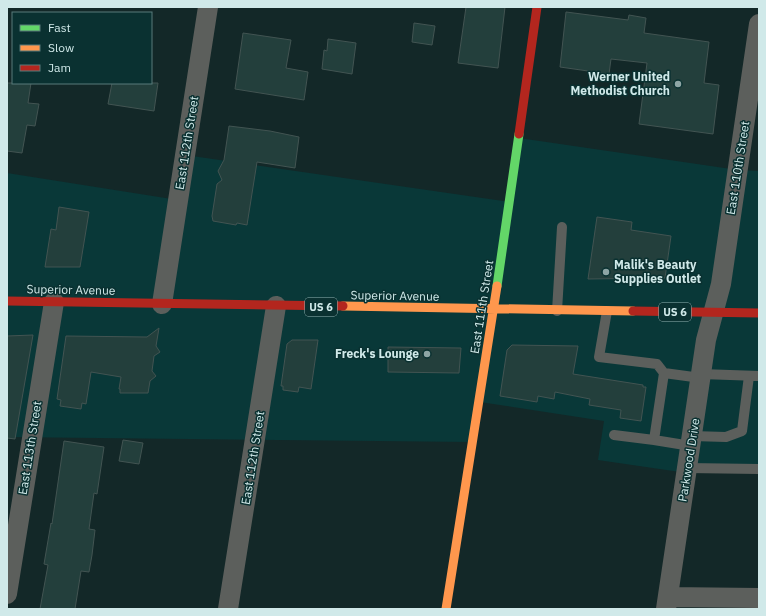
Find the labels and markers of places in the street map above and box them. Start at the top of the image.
place label: Werner United Methodist Church [571,69,670,98]
marker: Werner United Methodist Church [673,79,683,89]
place label: Malik's Beauty Supplies Outlet [614,257,702,286]
marker: Malik's Beauty Supplies Outlet [601,267,611,277]
place label: Freck's Lounge [335,346,419,361]
marker: Freck's Lounge [422,349,432,359]

